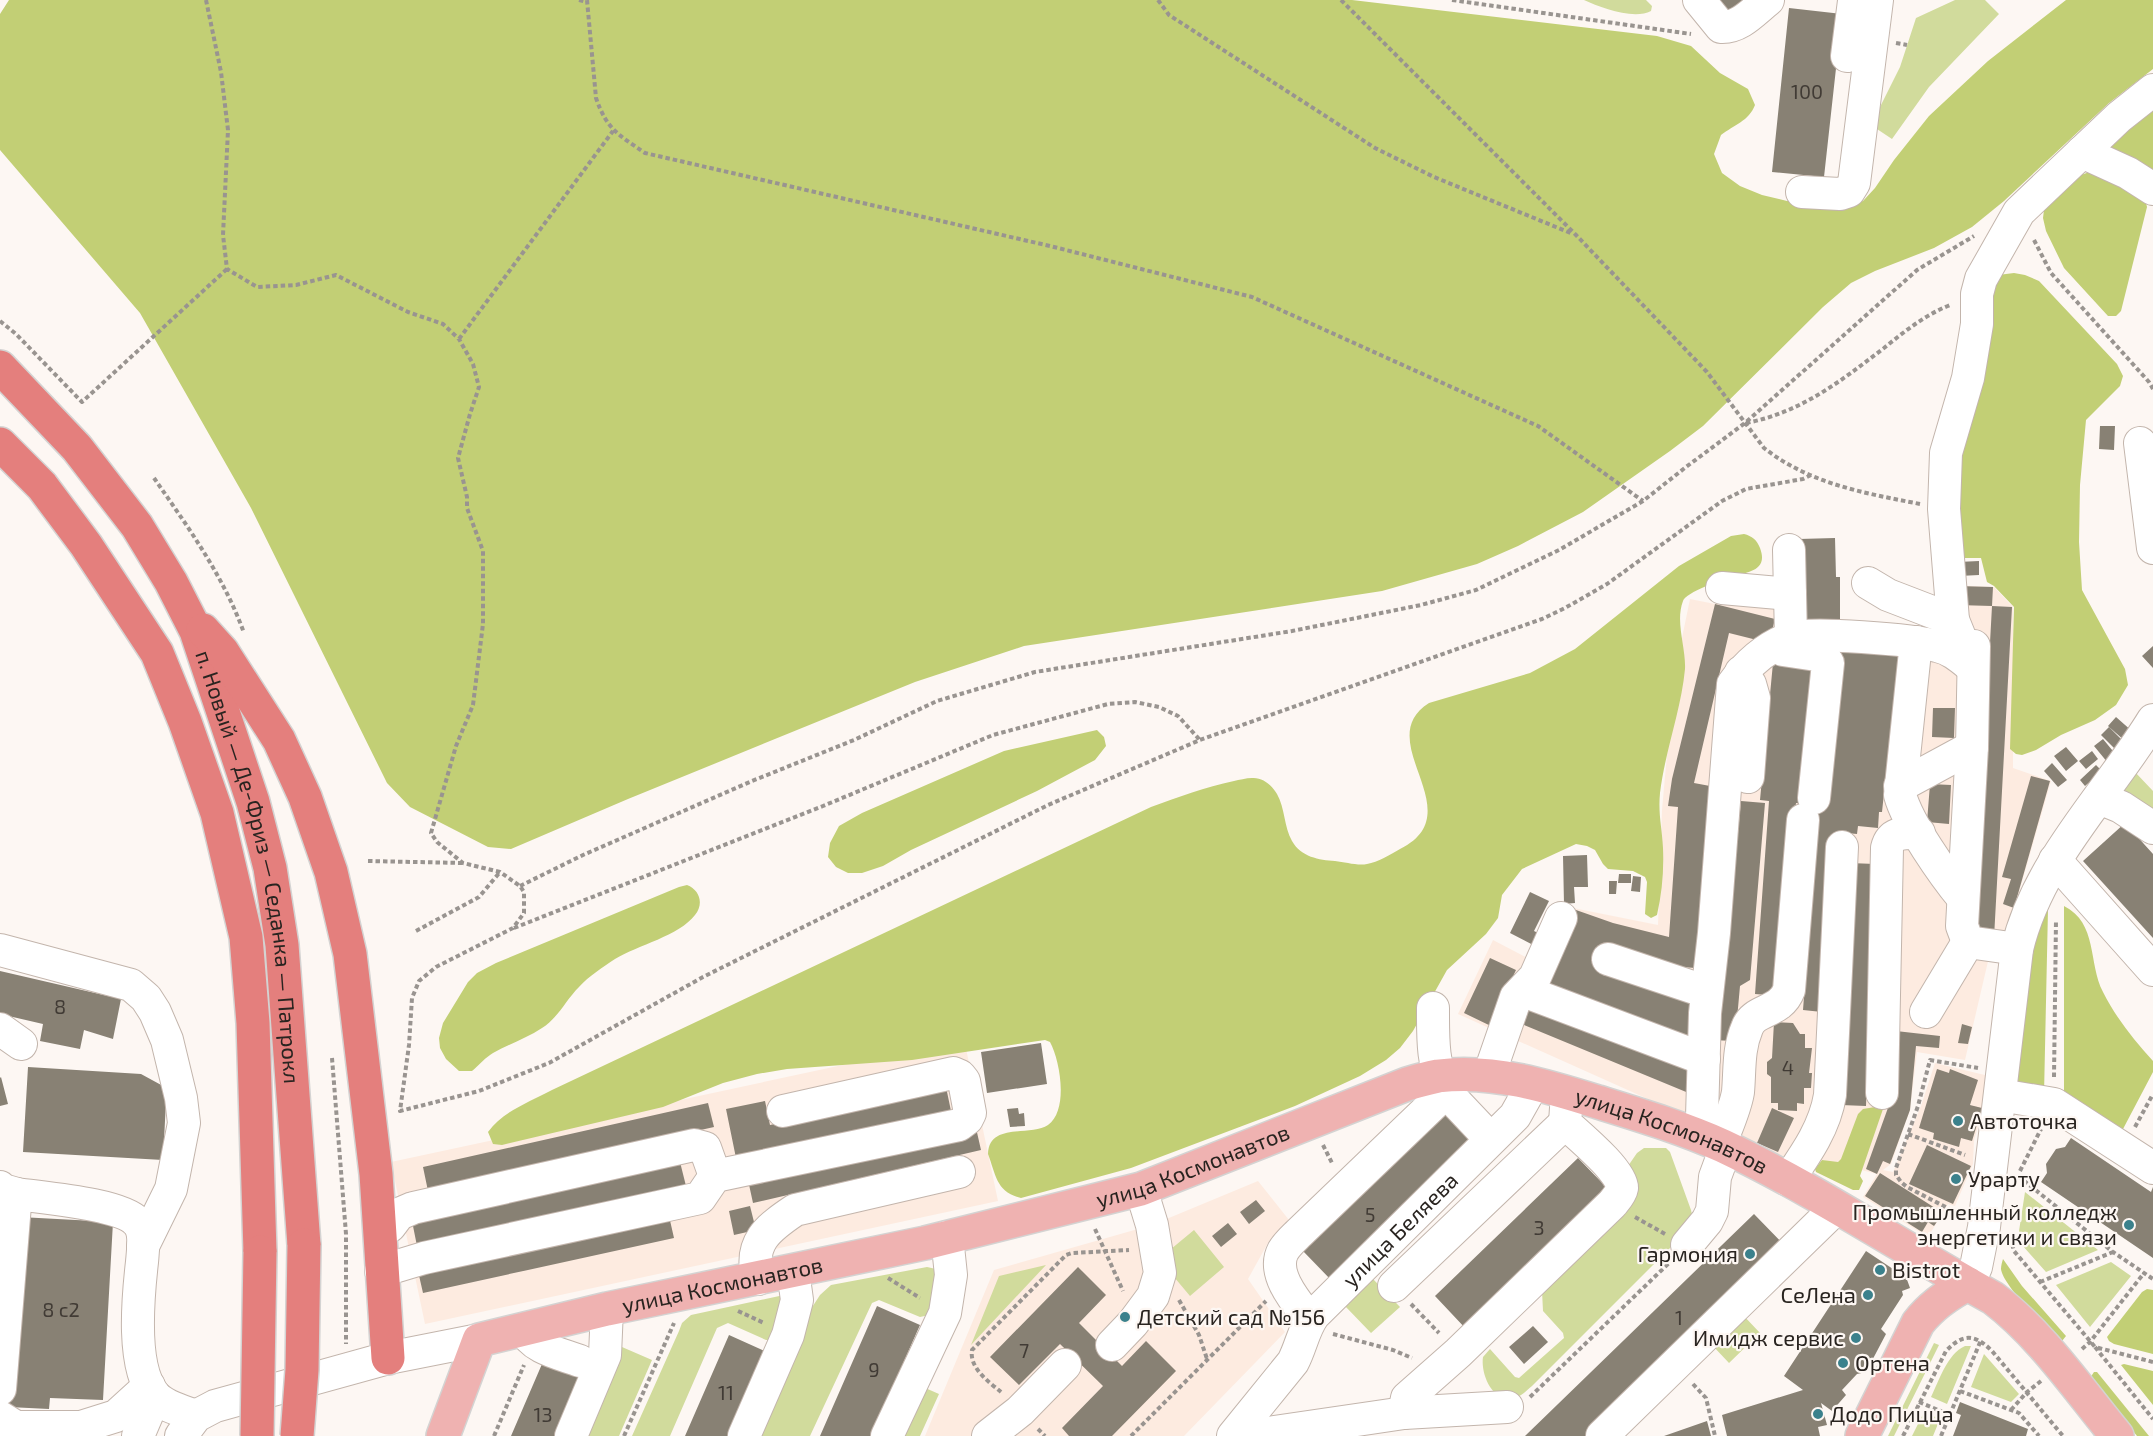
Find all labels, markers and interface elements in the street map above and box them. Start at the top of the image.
house number: 100 [1791,79,1823,103]
street label: п. Новый — Де-Фриз — Седанка — Патрокл [191,647,306,1085]
house number: 8 [54,994,66,1018]
house number: 4 [1782,1055,1794,1079]
street label: улица Космонавтов [1572,1082,1773,1178]
place label: Автоточка [1970,1107,2078,1133]
marker: Автоточка [1951,1114,1965,1128]
street label: улица Космонавтов [1093,1118,1293,1213]
place label: Урарту [1968,1165,2040,1192]
street label: улица Беляева [1336,1166,1463,1293]
marker: Урарту [1949,1172,1963,1186]
place label: Промышленный колледж энергетики и связи [1853,1198,2117,1249]
house number: 5 [1365,1202,1375,1226]
house number: 3 [1533,1215,1545,1239]
marker: Промышленный колледж энергетики и связи [2122,1218,2136,1232]
place label: Гармония [1638,1240,1738,1266]
marker: Гармония [1743,1247,1757,1261]
street label: улица Космонавтов [619,1251,825,1319]
place label: Bistrot [1892,1256,1960,1282]
marker: Bistrot [1873,1263,1887,1277]
place label: СеЛена [1781,1281,1856,1307]
marker: СеЛена [1861,1288,1875,1302]
house number: 8 с2 [42,1297,80,1321]
place label: Детский сад №156 [1137,1303,1325,1329]
house number: 1 [1675,1305,1683,1329]
marker: Детский сад №156 [1118,1310,1132,1324]
place label: Имидж сервис [1693,1324,1844,1350]
marker: Имидж сервис [1849,1331,1863,1345]
house number: 7 [1019,1338,1029,1362]
place label: Ортена [1855,1349,1930,1375]
marker: Ортена [1836,1356,1850,1370]
house number: 9 [868,1357,880,1381]
house number: 11 [718,1380,734,1404]
place label: Додо Пицца [1830,1400,1954,1426]
house number: 13 [533,1402,553,1426]
marker: Додо Пицца [1811,1407,1825,1421]

